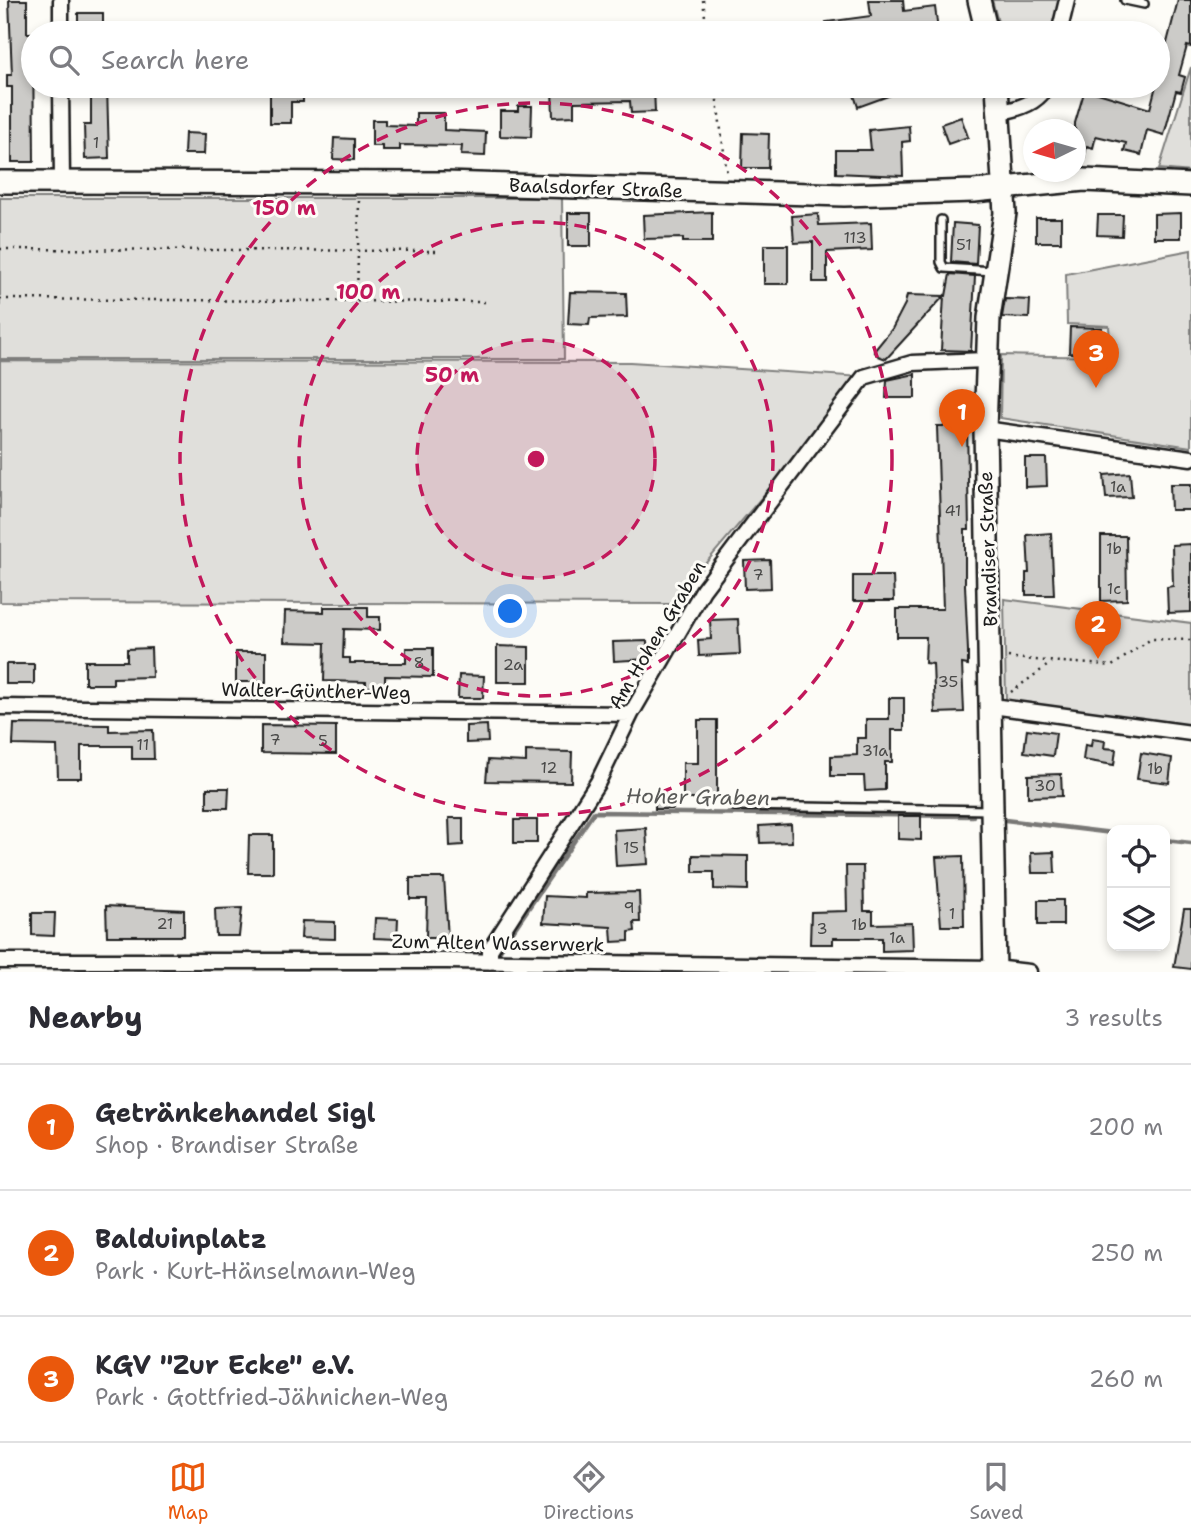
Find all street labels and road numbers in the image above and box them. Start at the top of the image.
street label: Baalsdorfer Straße [509,172,683,204]
street label: Brandiser Straße [973,471,1003,627]
street label: Am Hohen Graben [603,556,711,714]
street label: Walter-Günther-Weg [221,677,411,705]
street label: Zum Alten Wasserwerk [391,929,605,957]

